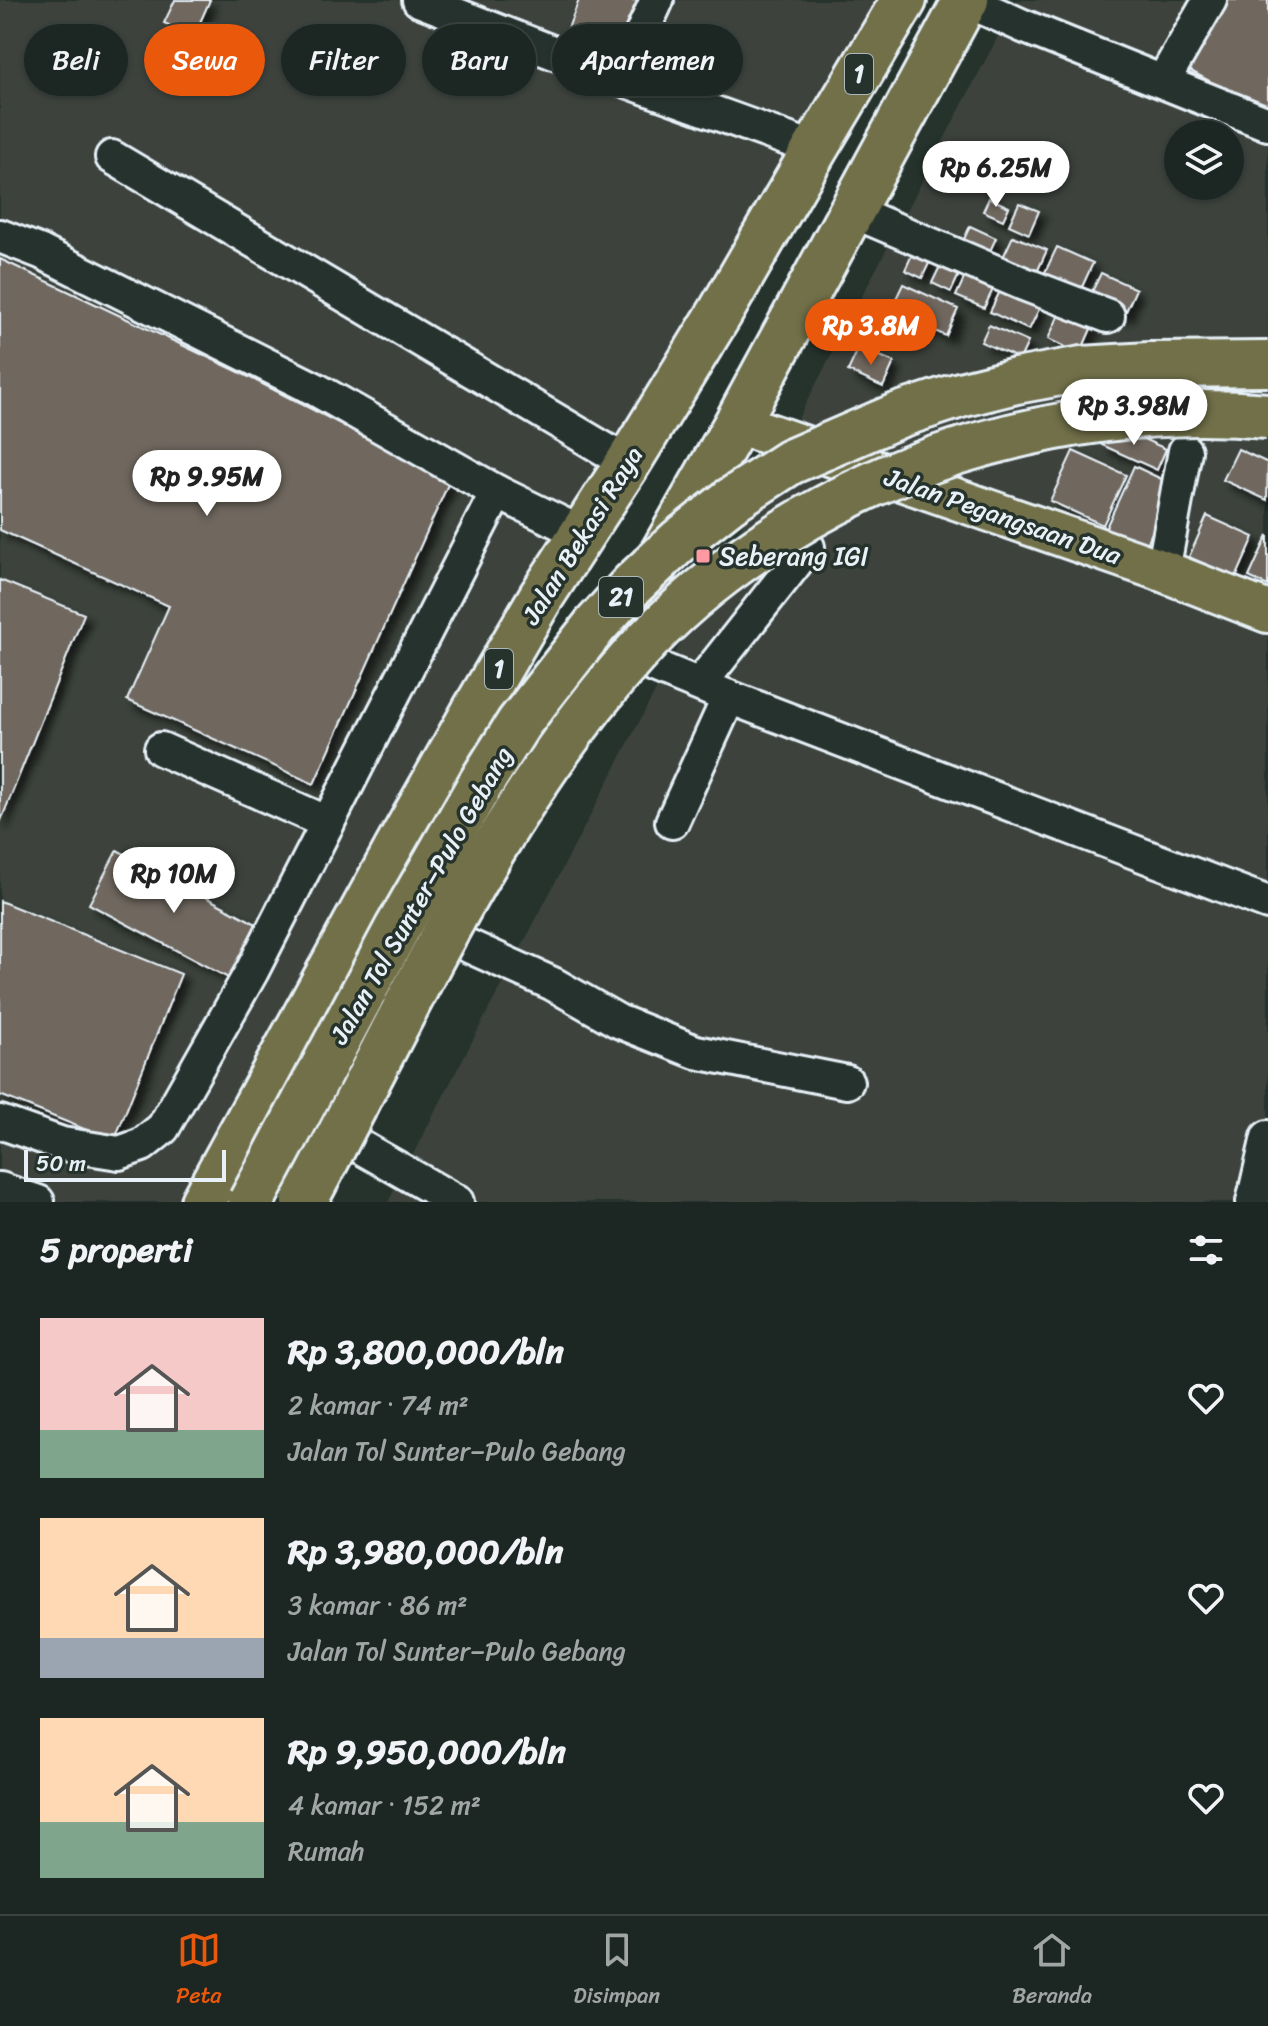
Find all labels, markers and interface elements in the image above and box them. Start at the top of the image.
chip: Beli [24,24,128,96]
chip: Sewa [144,24,265,96]
chip: Filter [281,24,406,96]
chip: Baru [422,24,536,96]
chip: Apartemen [552,24,743,96]
road number: 1 [845,54,873,94]
map controls [1164,120,1244,200]
button: layers [1164,120,1244,200]
pin: Rp 6.25M [913,141,1079,209]
text: Rp 6.25M [941,144,1052,190]
pin: Rp 3.8M [797,299,945,367]
text: Rp 3.8M [823,302,919,348]
pin: Rp 3.98M [1051,379,1217,447]
text: Rp 3.98M [1078,382,1190,428]
street label: Jalan Bekasi Raya [508,436,656,634]
pin: Rp 9.95M [124,450,290,518]
text: Rp 9.95M [150,453,264,499]
street label: Jalan Pegangsaan Dua [877,454,1128,578]
place label: Seberang IGI [719,533,869,579]
marker: Seberang IGI [694,547,712,565]
road number: 21 [599,577,643,617]
road number: 1 [485,649,513,689]
street label: Jalan Tol Sunter–Pulo Gebang [316,737,525,1054]
pin: Rp 10M [109,847,239,915]
text: Rp 10M [131,850,217,896]
text: 50 m [36,1144,86,1183]
scale bar [24,1146,226,1182]
text: 5 properti [40,1220,192,1280]
icon: filters [1184,1228,1228,1272]
text: Rp 3,800,000/bln [288,1322,564,1382]
icon: home [104,1350,200,1446]
icon: heart [1184,1376,1228,1420]
text: 2 kamar · 74 m² [288,1382,469,1428]
text: Jalan Tol Sunter–Pulo Gebang [288,1428,626,1474]
text: Rp 3,980,000/bln [288,1522,563,1582]
icon: home [104,1550,200,1646]
icon: heart [1184,1576,1228,1620]
text: 3 kamar · 86 m² [288,1582,467,1628]
text: Jalan Tol Sunter–Pulo Gebang [288,1628,626,1674]
text: Rp 9,950,000/bln [288,1722,566,1782]
icon: home [104,1750,200,1846]
icon: heart [1184,1776,1228,1820]
text: 4 kamar · 152 m² [288,1782,481,1828]
text: Rumah [288,1828,364,1874]
tab: Peta [176,1928,221,2015]
tab: Disimpan [573,1928,660,2015]
tab: Beranda [1012,1928,1092,2015]

